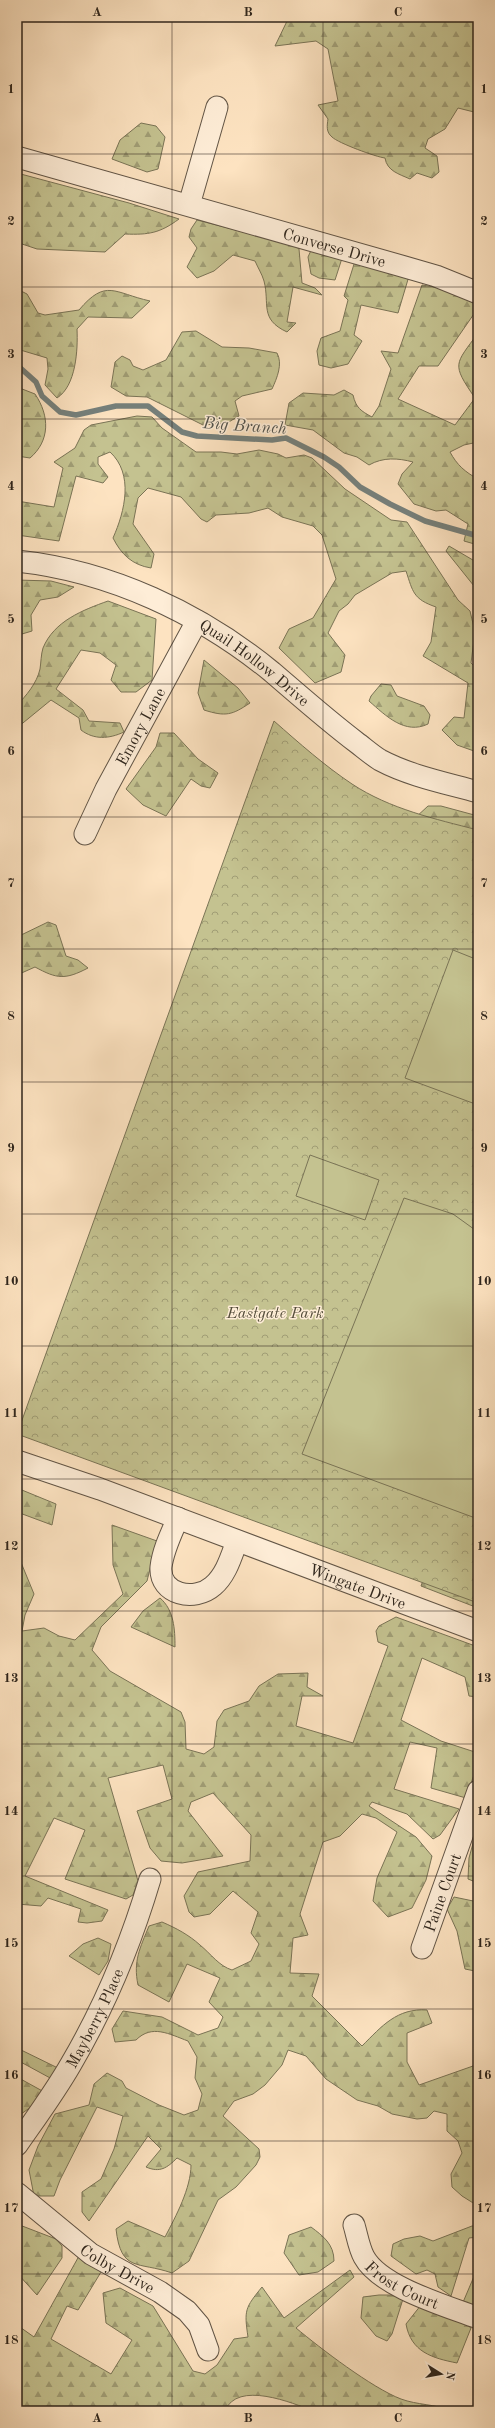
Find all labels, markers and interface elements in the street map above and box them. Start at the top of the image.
text: A [92,6,102,19]
text: B [243,6,253,19]
text: C [394,6,402,19]
text: 1 [7,83,15,96]
text: 1 [480,83,488,96]
text: 2 [7,215,15,228]
text: 2 [480,215,488,228]
street label: Converse Drive [281,227,387,271]
text: 3 [7,348,15,361]
text: 3 [480,348,488,361]
water label: Big Branch [201,415,288,438]
text: 4 [7,480,15,493]
text: 4 [480,480,488,493]
text: 5 [7,613,15,626]
text: 5 [480,613,488,626]
street label: Quail Hollow Drive [196,618,311,710]
street label: Emory Lane [114,686,169,769]
text: 6 [7,745,15,758]
text: 6 [480,745,488,758]
text: 7 [7,877,15,890]
text: 7 [480,877,488,890]
text: 8 [7,1010,15,1023]
text: 8 [480,1010,488,1023]
text: 9 [7,1142,15,1155]
text: 9 [480,1142,488,1155]
text: 10 [3,1275,19,1288]
text: 10 [476,1275,492,1288]
park label: Eastgate Park [225,1306,324,1322]
text: 11 [3,1407,19,1420]
text: 11 [476,1407,492,1420]
text: 12 [3,1540,19,1553]
text: 12 [476,1540,492,1553]
street label: Wingate Drive [307,1562,408,1613]
text: 13 [3,1672,19,1685]
text: 13 [476,1672,492,1685]
text: 14 [3,1805,19,1818]
text: 14 [476,1805,492,1818]
street label: Paine Court [422,1851,465,1935]
text: 15 [3,1937,19,1950]
text: 15 [476,1937,492,1950]
street label: Mayberry Place [64,1967,127,2071]
text: 16 [3,2069,19,2082]
text: 16 [476,2069,492,2082]
text: 17 [3,2202,19,2215]
text: 17 [476,2202,492,2215]
street label: Colby Drive [76,2242,156,2297]
street label: Frost Court [361,2259,441,2313]
text: 18 [3,2334,19,2347]
text: 18 [476,2334,492,2347]
north arrow [421,2354,461,2394]
text: N [443,2370,456,2381]
text: A [92,2412,102,2425]
text: B [243,2412,253,2425]
text: C [394,2412,402,2425]

